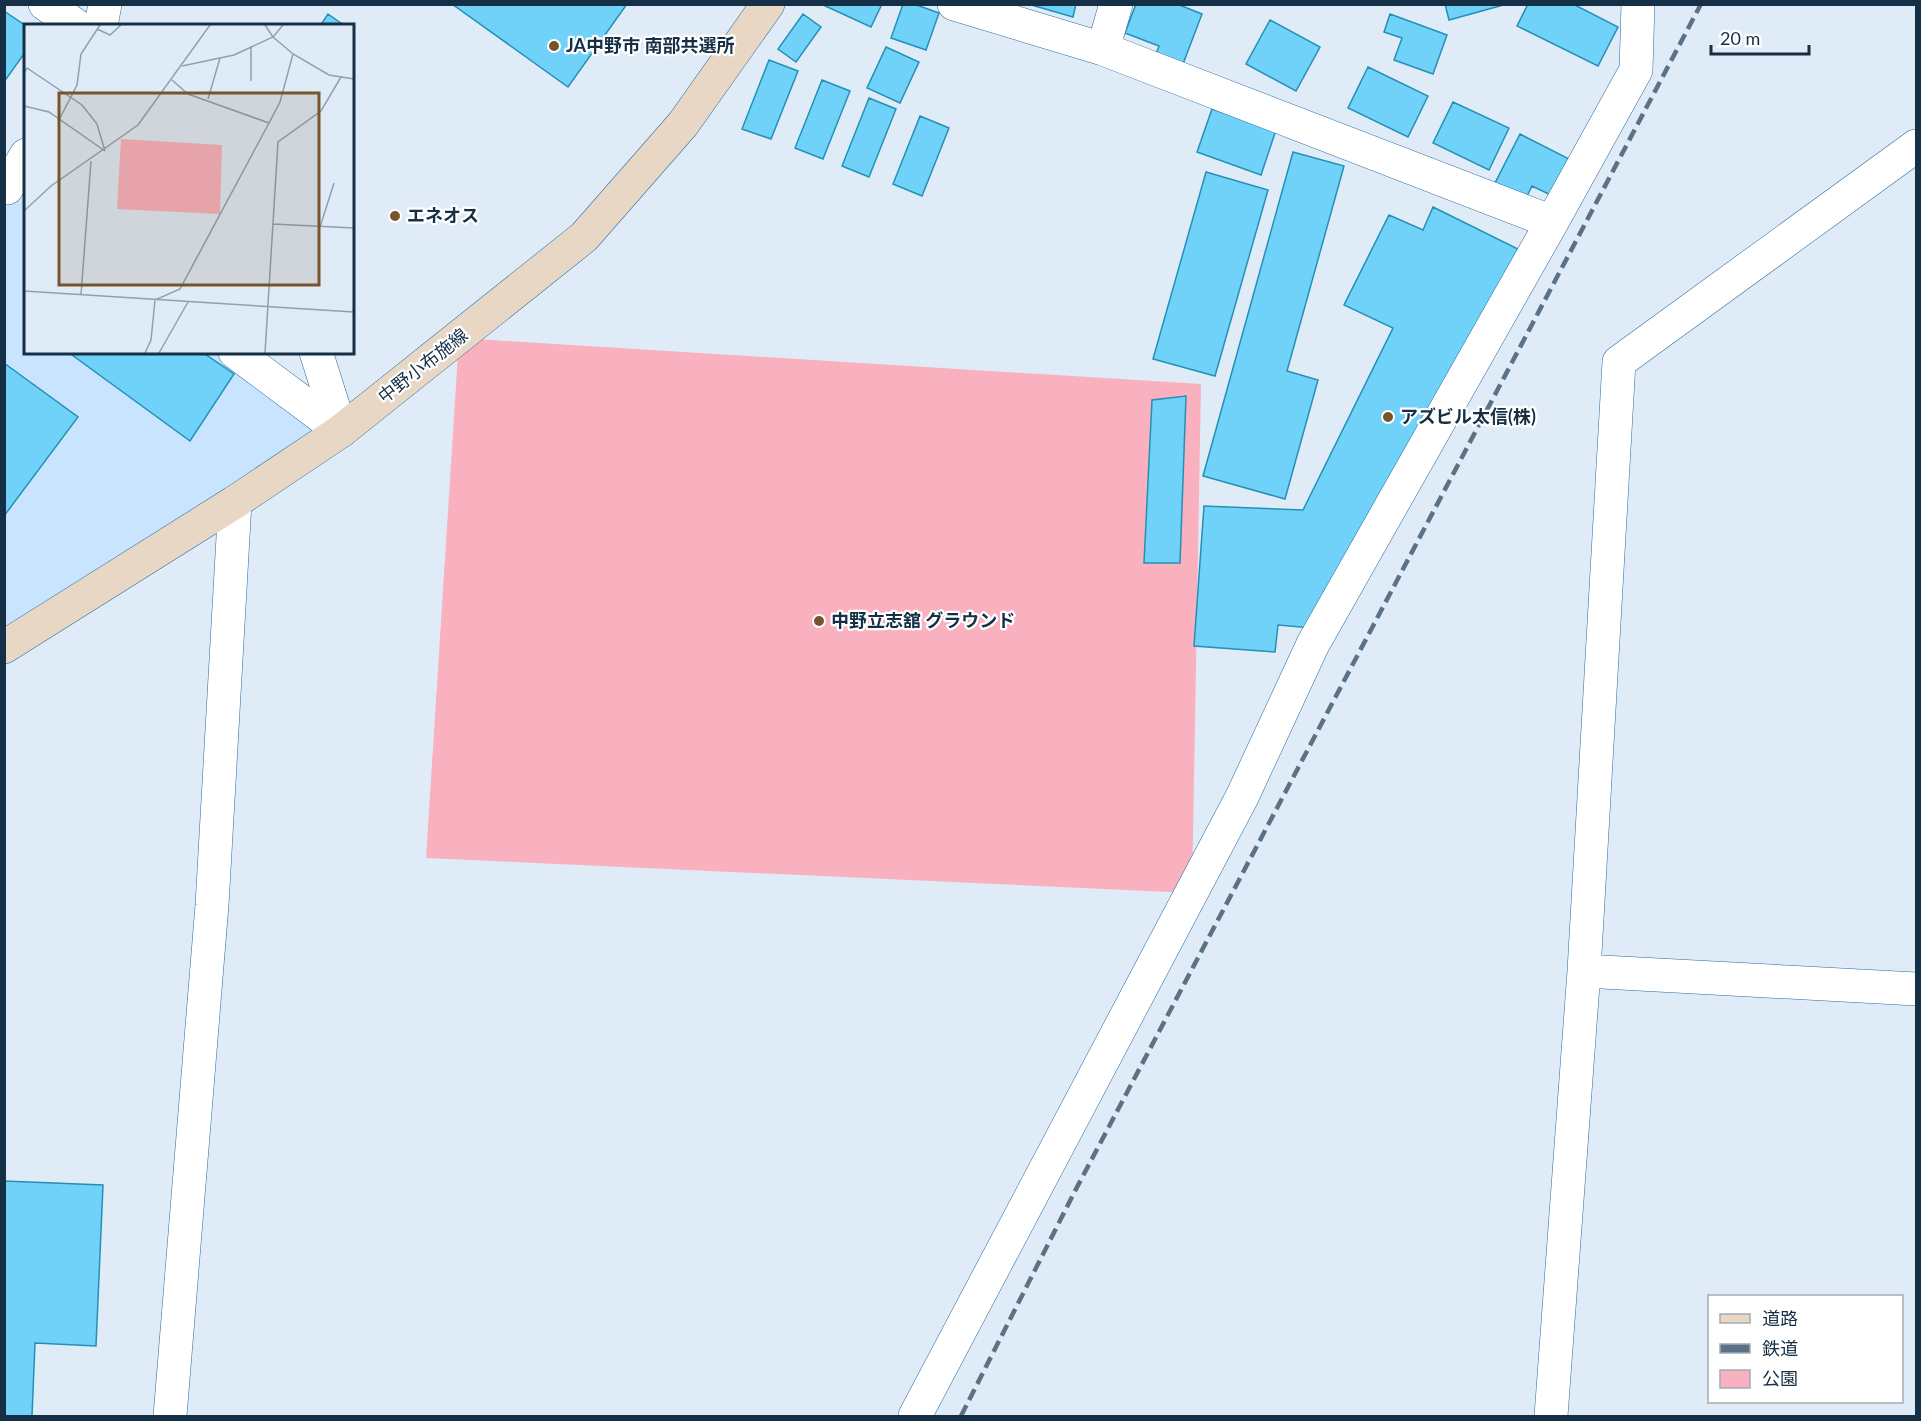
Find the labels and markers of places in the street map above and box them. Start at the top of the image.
place label: JA中野市 南部共選所 [566,34,734,56]
marker: JA中野市 南部共選所 [547,39,561,53]
place label: エネオス [407,204,479,226]
marker: エネオス [388,209,402,223]
place label: アズビル太信(株) [1400,405,1536,427]
marker: アズビル太信(株) [1381,410,1395,424]
place label: 中野立志舘 グラウンド [831,609,1015,631]
marker: 中野立志舘 グラウンド [812,614,826,628]

